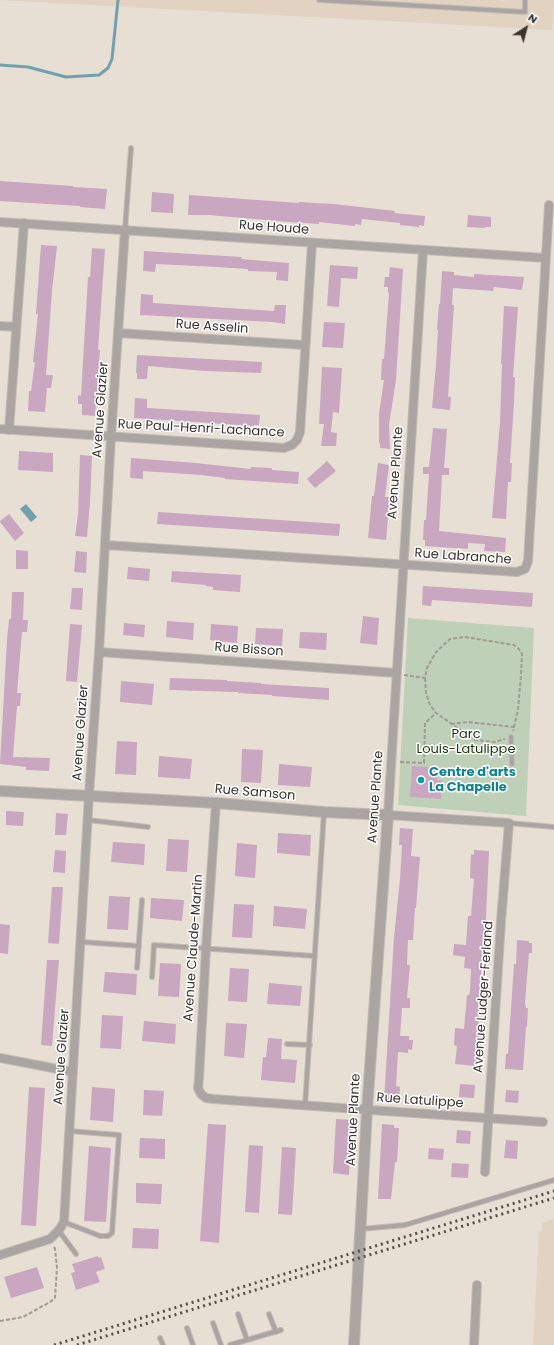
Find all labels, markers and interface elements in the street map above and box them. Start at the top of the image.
north arrow [506,8,546,48]
text: N [525,9,541,27]
street label: Rue Houde [238,218,310,238]
street label: Rue Asselin [175,317,249,337]
street label: Avenue Glazier [90,361,112,459]
street label: Rue Paul-Henri-Lachance [117,417,285,441]
street label: Avenue Plante [385,426,407,520]
street label: Rue Labranche [414,546,512,568]
street label: Rue Bisson [214,640,284,660]
street label: Avenue Glazier [70,684,92,782]
park label: Parc Louis-Latulippe [417,727,515,758]
street label: Avenue Plante [365,750,387,844]
place label: Centre d'arts La Chapelle [429,765,516,796]
marker: Centre d'arts La Chapelle [416,775,426,785]
street label: Rue Samson [214,782,296,804]
street label: Avenue Claude-Martin [181,874,207,1022]
street label: Avenue Ludger-Ferland [471,920,497,1074]
street label: Avenue Glazier [51,1008,73,1106]
street label: Avenue Plante [344,1073,364,1167]
street label: Rue Latulippe [376,1090,464,1112]

